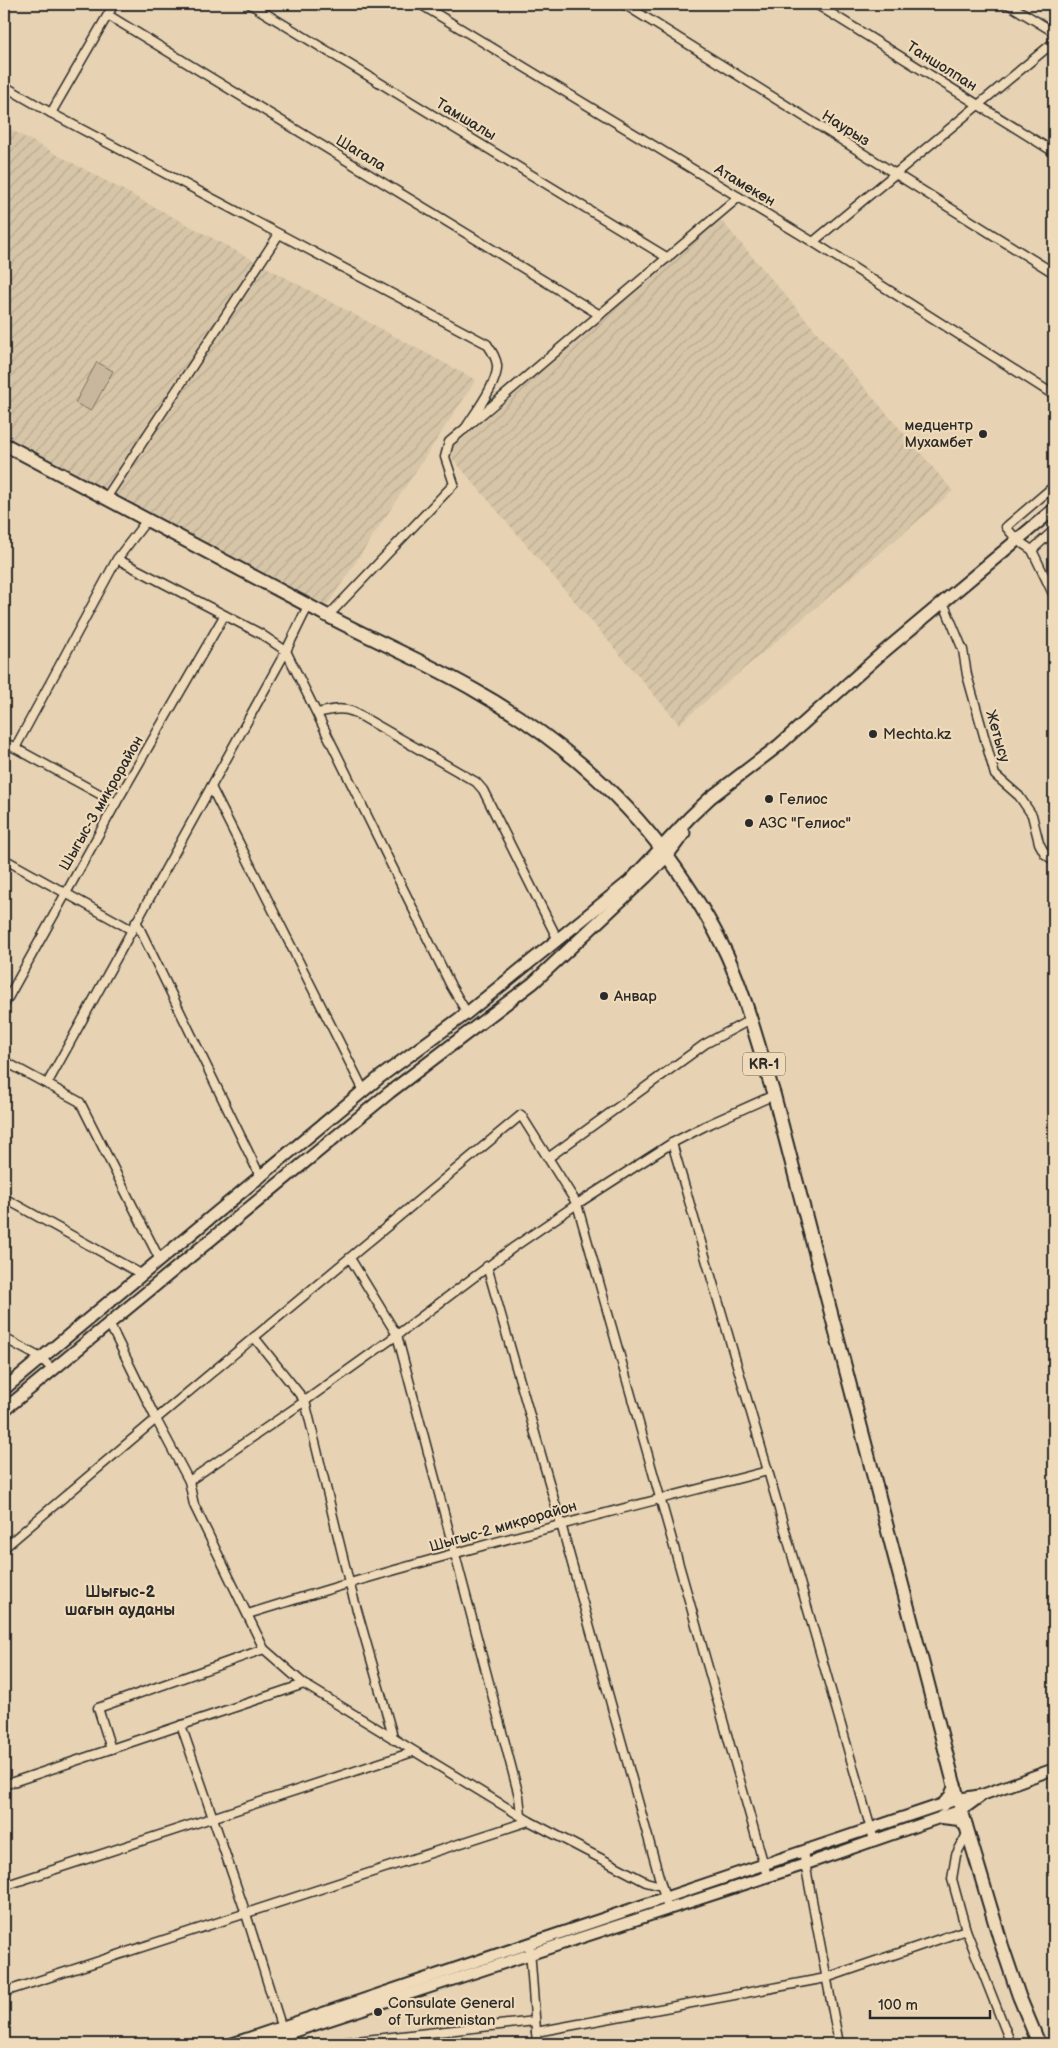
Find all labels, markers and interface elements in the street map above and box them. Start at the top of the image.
street label: Таншолпан [903,37,981,96]
street label: Тамшалы [432,94,499,145]
street label: Наурыз [818,106,873,151]
street label: Шагала [332,131,389,176]
street label: Атамекен [710,159,779,211]
place label: медцентр Мухамбет [905,416,974,452]
marker: медцентр Мухамбет [977,428,989,440]
street label: Жетысу [981,708,1014,765]
place label: Mechta.kz [883,725,952,744]
marker: Mechta.kz [867,728,879,740]
street label: Шыгыс-3 микрорайон [55,732,148,874]
place label: Гелиос [779,790,828,809]
marker: Гелиос [763,793,775,805]
place label: АЗС "Гелиос" [758,814,851,833]
marker: АЗС "Гелиос" [743,817,755,829]
place label: Анвар [613,987,657,1006]
marker: Анвар [598,990,610,1002]
road number: KR-1 [743,1052,785,1076]
street label: Шыгыс-2 микрорайон [427,1496,579,1557]
district label: Шығыс-2 шағын ауданы [65,1583,175,1620]
scale bar [870,1988,990,2020]
place label: Consulate General of Turkmenistan [388,1994,515,2030]
text: 100 m [878,1996,918,2015]
marker: Consulate General of Turkmenistan [372,2006,384,2018]

